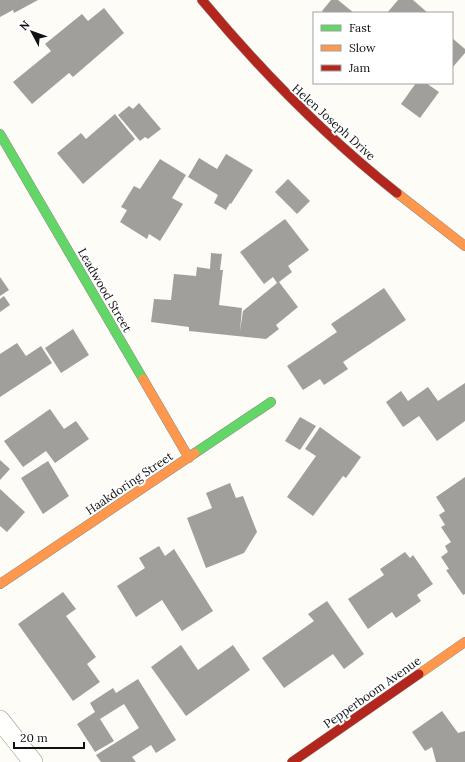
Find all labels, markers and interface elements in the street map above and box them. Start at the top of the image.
north arrow [12,12,52,52]
legend [313,12,453,84]
text: N [16,17,33,33]
text: Fast [349,20,372,35]
text: Slow [349,40,376,55]
text: Jam [348,60,370,75]
street label: Helen Joseph Drive [289,81,379,164]
street label: Leadwood Street [75,245,135,335]
street label: Haakdoring Street [83,448,176,518]
street label: Pepperboom Avenue [320,653,424,731]
scale bar [14,724,84,750]
text: 20 m [20,730,48,745]

